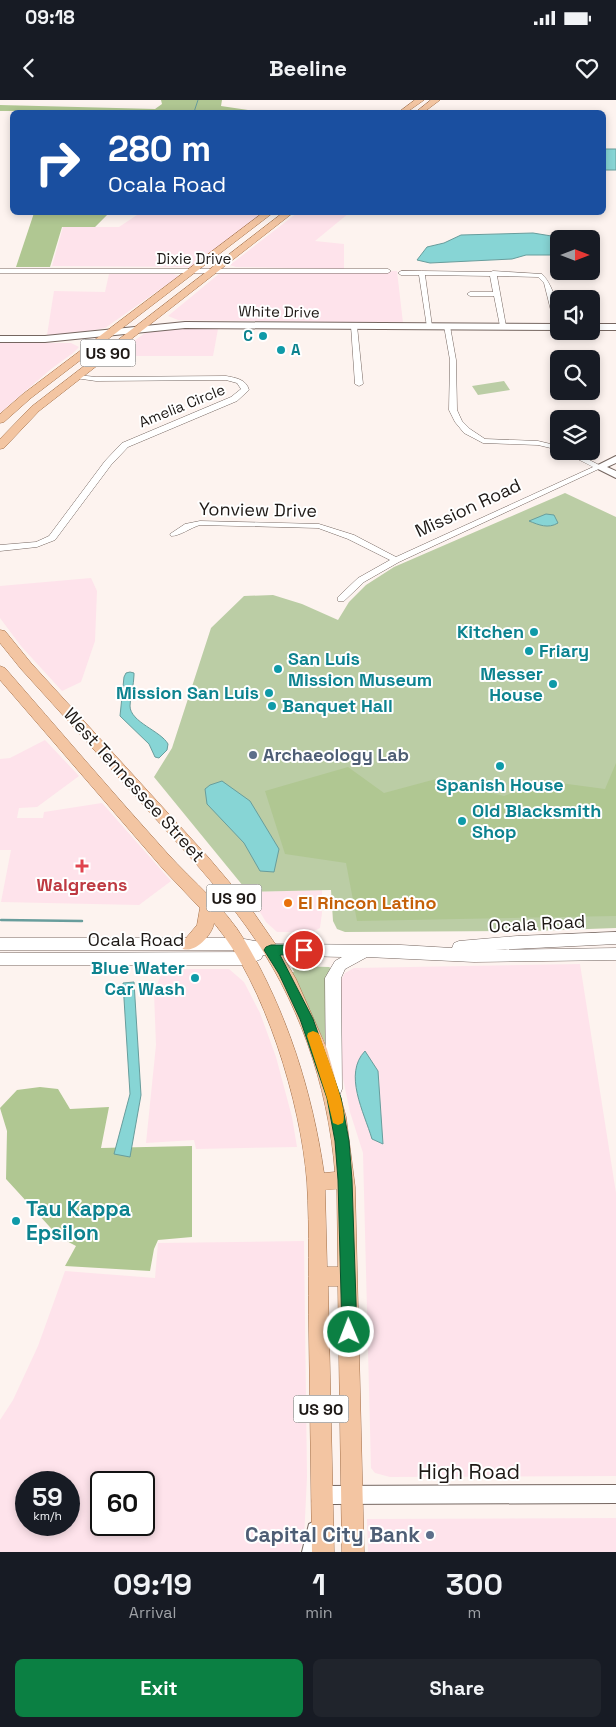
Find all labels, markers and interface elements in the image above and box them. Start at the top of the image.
text: 09:18 [25,5,75,30]
icon: back [15,54,43,82]
text: Beeline [269,54,347,82]
icon: heart [573,54,601,82]
text: 280 m [108,127,211,171]
icon: right [25,130,90,195]
text: Ocala Road [108,170,226,198]
north arrow [550,230,600,280]
map controls [550,230,600,460]
street label: Dixie Drive [157,249,232,268]
button: sound [550,290,600,340]
street label: White Drive [238,301,320,322]
place label: C [243,326,253,345]
marker: C [257,330,269,342]
road number: US 90 [80,340,136,366]
place label: A [291,340,301,359]
marker: A [275,344,287,356]
button: search [550,350,600,400]
street label: Amelia Circle [136,380,228,431]
button: layers [550,410,600,460]
street label: Mission Road [411,473,524,542]
street label: Yonview Drive [199,497,317,522]
place label: Kitchen [457,620,524,643]
marker: Kitchen [528,626,540,638]
place label: Friary [539,639,589,662]
marker: Friary [523,645,535,657]
place label: San Luis Mission Museum [288,647,432,691]
place label: Messer House [480,662,543,706]
marker: San Luis Mission Museum [272,663,284,675]
marker: Messer House [547,678,559,690]
place label: Mission San Luis [116,681,259,704]
marker: Mission San Luis [263,687,275,699]
place label: Banquet Hall [282,694,393,717]
marker: Banquet Hall [266,700,278,712]
street label: West Tennessee Street [59,703,210,867]
place label: Archaeology Lab [263,743,409,766]
marker: Archaeology Lab [247,749,259,761]
marker: Spanish House [494,760,506,772]
place label: Spanish House [436,773,564,796]
place label: Old Blacksmith Shop [472,799,601,843]
marker: Old Blacksmith Shop [456,815,468,827]
marker: Walgreens [76,860,88,872]
place label: Walgreens [37,873,127,896]
road number: US 90 [206,884,262,911]
place label: El Rincon Latino [298,891,436,914]
marker: El Rincon Latino [282,897,294,909]
street label: Ocala Road [488,909,586,938]
street label: Ocala Road [88,928,184,951]
pin [283,929,325,971]
icon: arrive [290,936,318,964]
place label: Blue Water Car Wash [91,956,185,1000]
marker: Blue Water Car Wash [189,972,201,984]
place label: Tau Kappa Epsilon [26,1195,131,1246]
marker: Tau Kappa Epsilon [10,1215,22,1227]
position arrow [322,1305,374,1357]
road number: US 90 [294,1396,348,1422]
street label: High Road [418,1458,520,1485]
speed limit sign: 60 [90,1471,155,1536]
text: 59 [32,1481,63,1513]
text: km/h [33,1508,62,1524]
place label: Capital City Bank [245,1521,420,1548]
marker: Capital City Bank [424,1529,436,1541]
text: 09:19 [113,1565,192,1604]
text: 1 [312,1565,326,1604]
text: 300 [446,1565,503,1604]
text: Arrival [129,1602,176,1623]
text: min [305,1602,333,1623]
text: m [467,1602,481,1623]
button: Exit [15,1659,303,1717]
button: Share [313,1659,601,1717]

